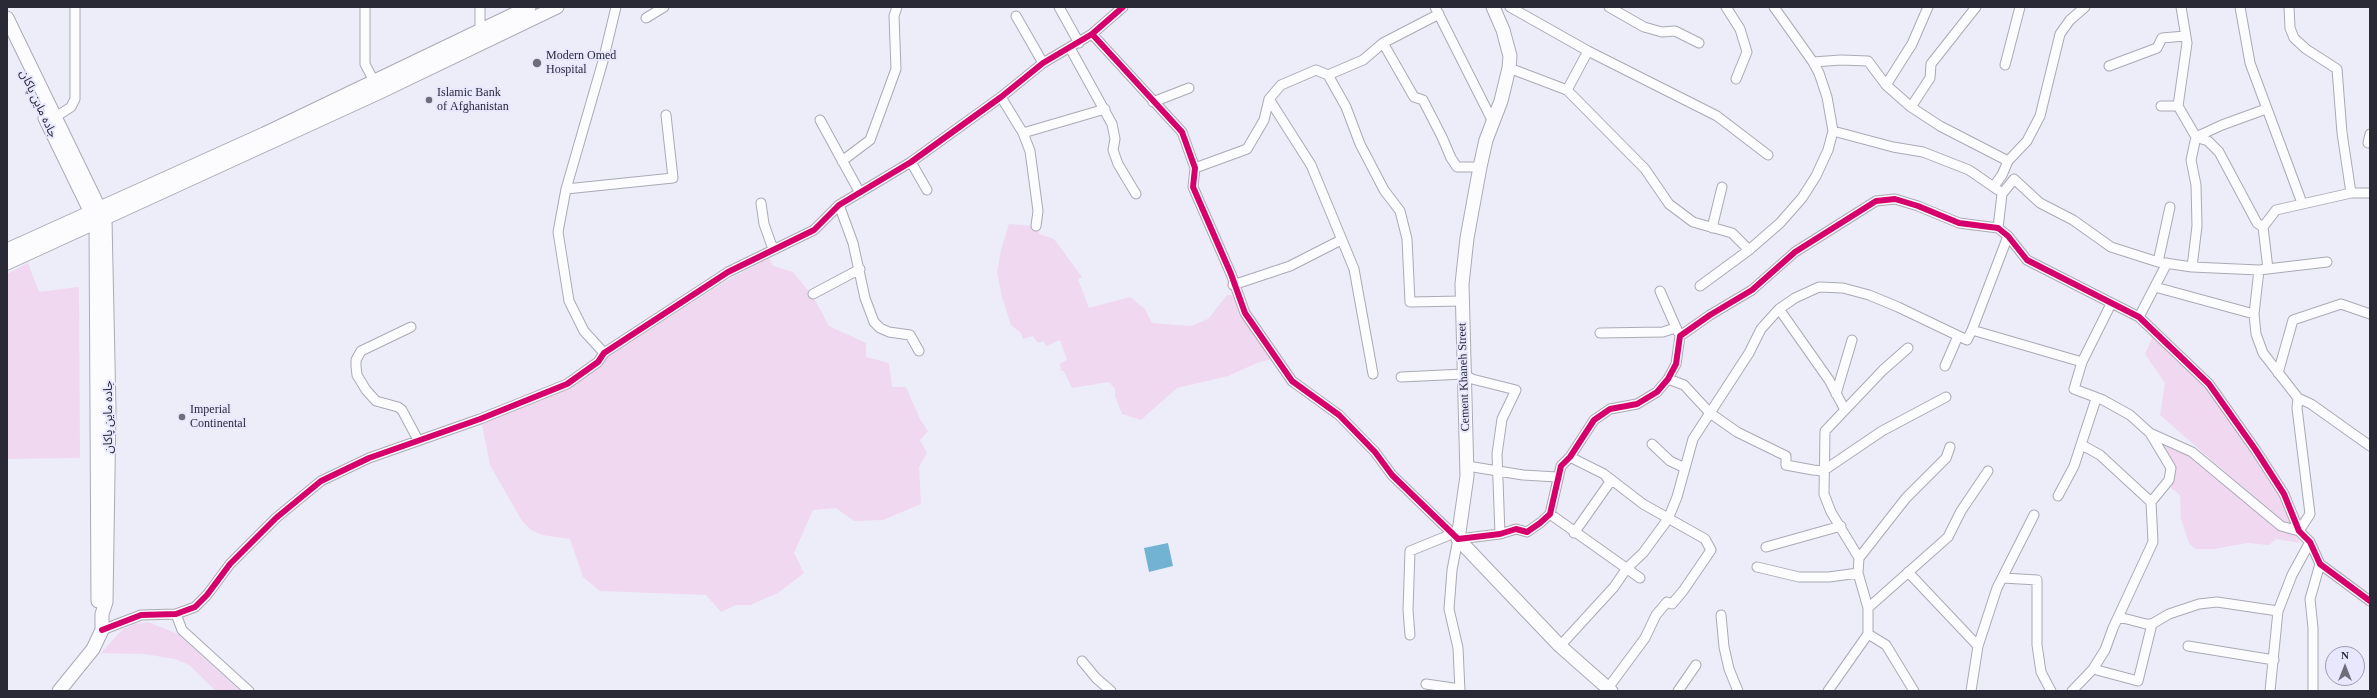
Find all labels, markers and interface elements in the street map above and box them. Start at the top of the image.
place label: Modern Omed Hospital [546,49,616,77]
marker: Modern Omed Hospital [531,57,543,69]
street label: جاده ماین پاکان [16,68,60,140]
place label: Islamic Bank of Afghanistan [437,86,509,114]
marker: Islamic Bank of Afghanistan [424,95,434,105]
street label: Cement Khaneh Street [1455,322,1473,432]
street label: جاده ماین پاکان [102,380,116,454]
place label: Imperial Continental [190,403,246,431]
marker: Imperial Continental [177,412,187,422]
north arrow [2325,646,2365,686]
text: N [2341,649,2349,661]

